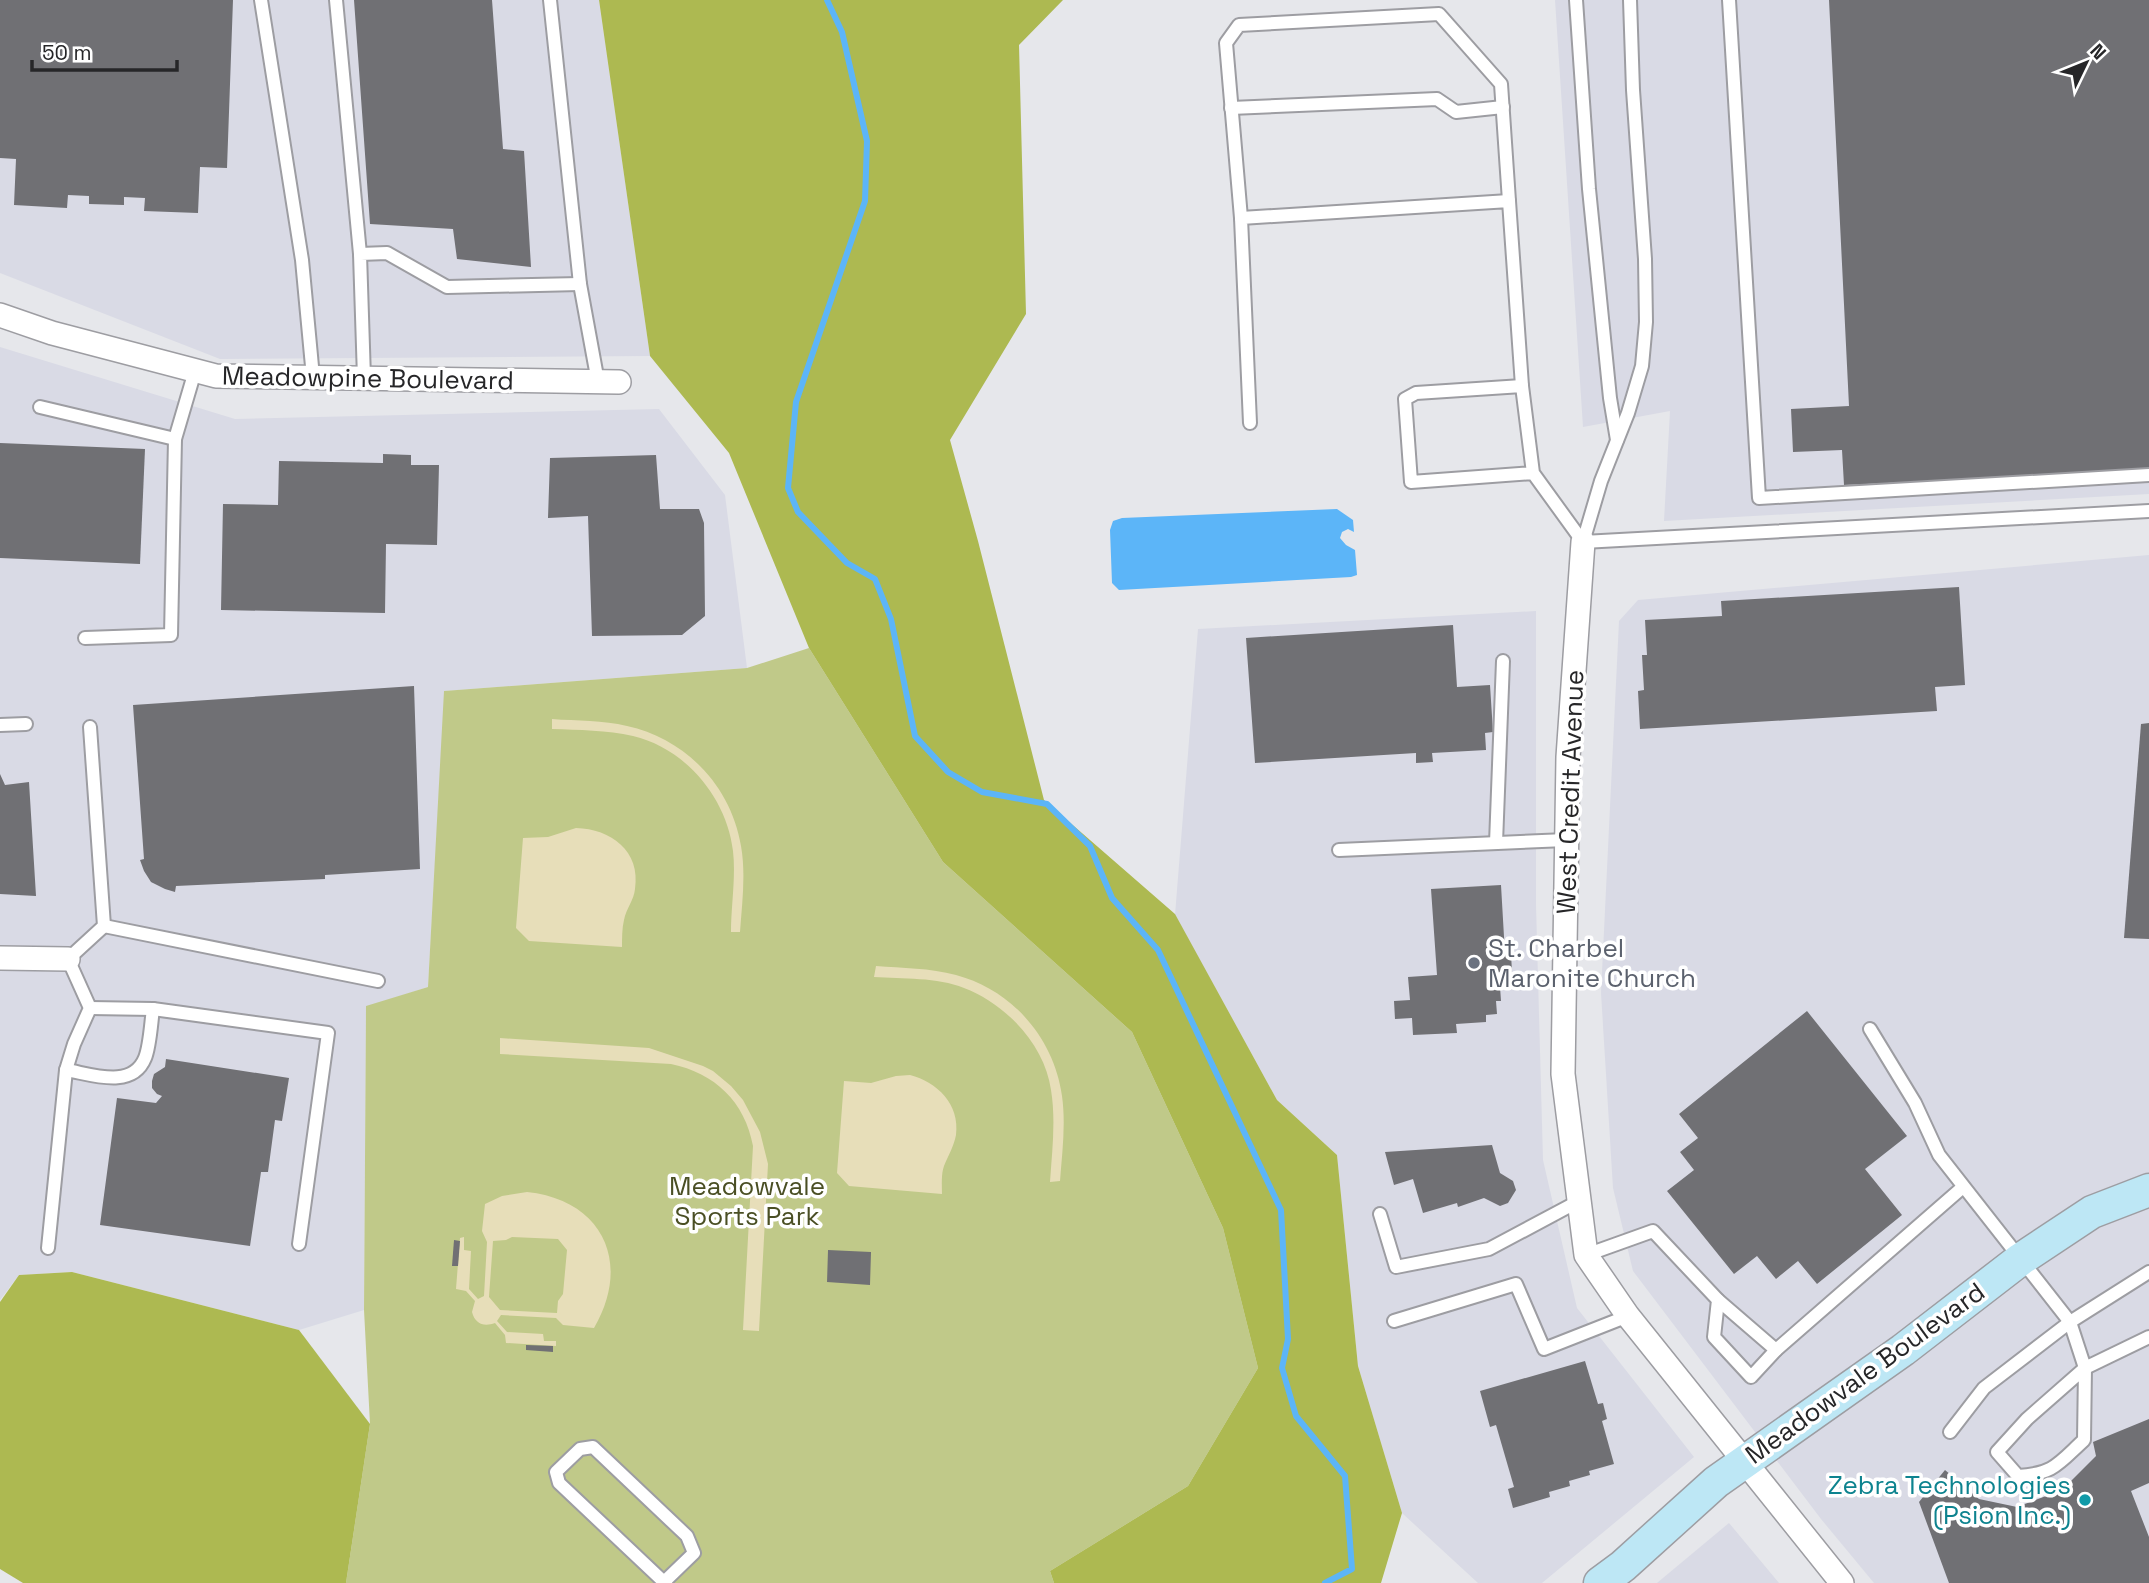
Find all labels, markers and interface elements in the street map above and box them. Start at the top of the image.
scale bar [32,28,177,72]
north arrow [2051,28,2121,98]
text: 50 m [42,39,92,66]
text: N [2085,39,2112,65]
street label: Meadowpine Boulevard [222,358,514,398]
street label: West Credit Avenue [1549,669,1591,915]
place label: St. Charbel Maronite Church [1488,931,1696,995]
marker: St. Charbel Maronite Church [1466,955,1482,971]
park label: Meadowvale Sports Park [669,1169,825,1233]
street label: Meadowvale Boulevard [1739,1275,1991,1471]
place label: Zebra Technologies (Psion Inc.) [1828,1468,2071,1532]
marker: Zebra Technologies (Psion Inc.) [2077,1492,2093,1508]

